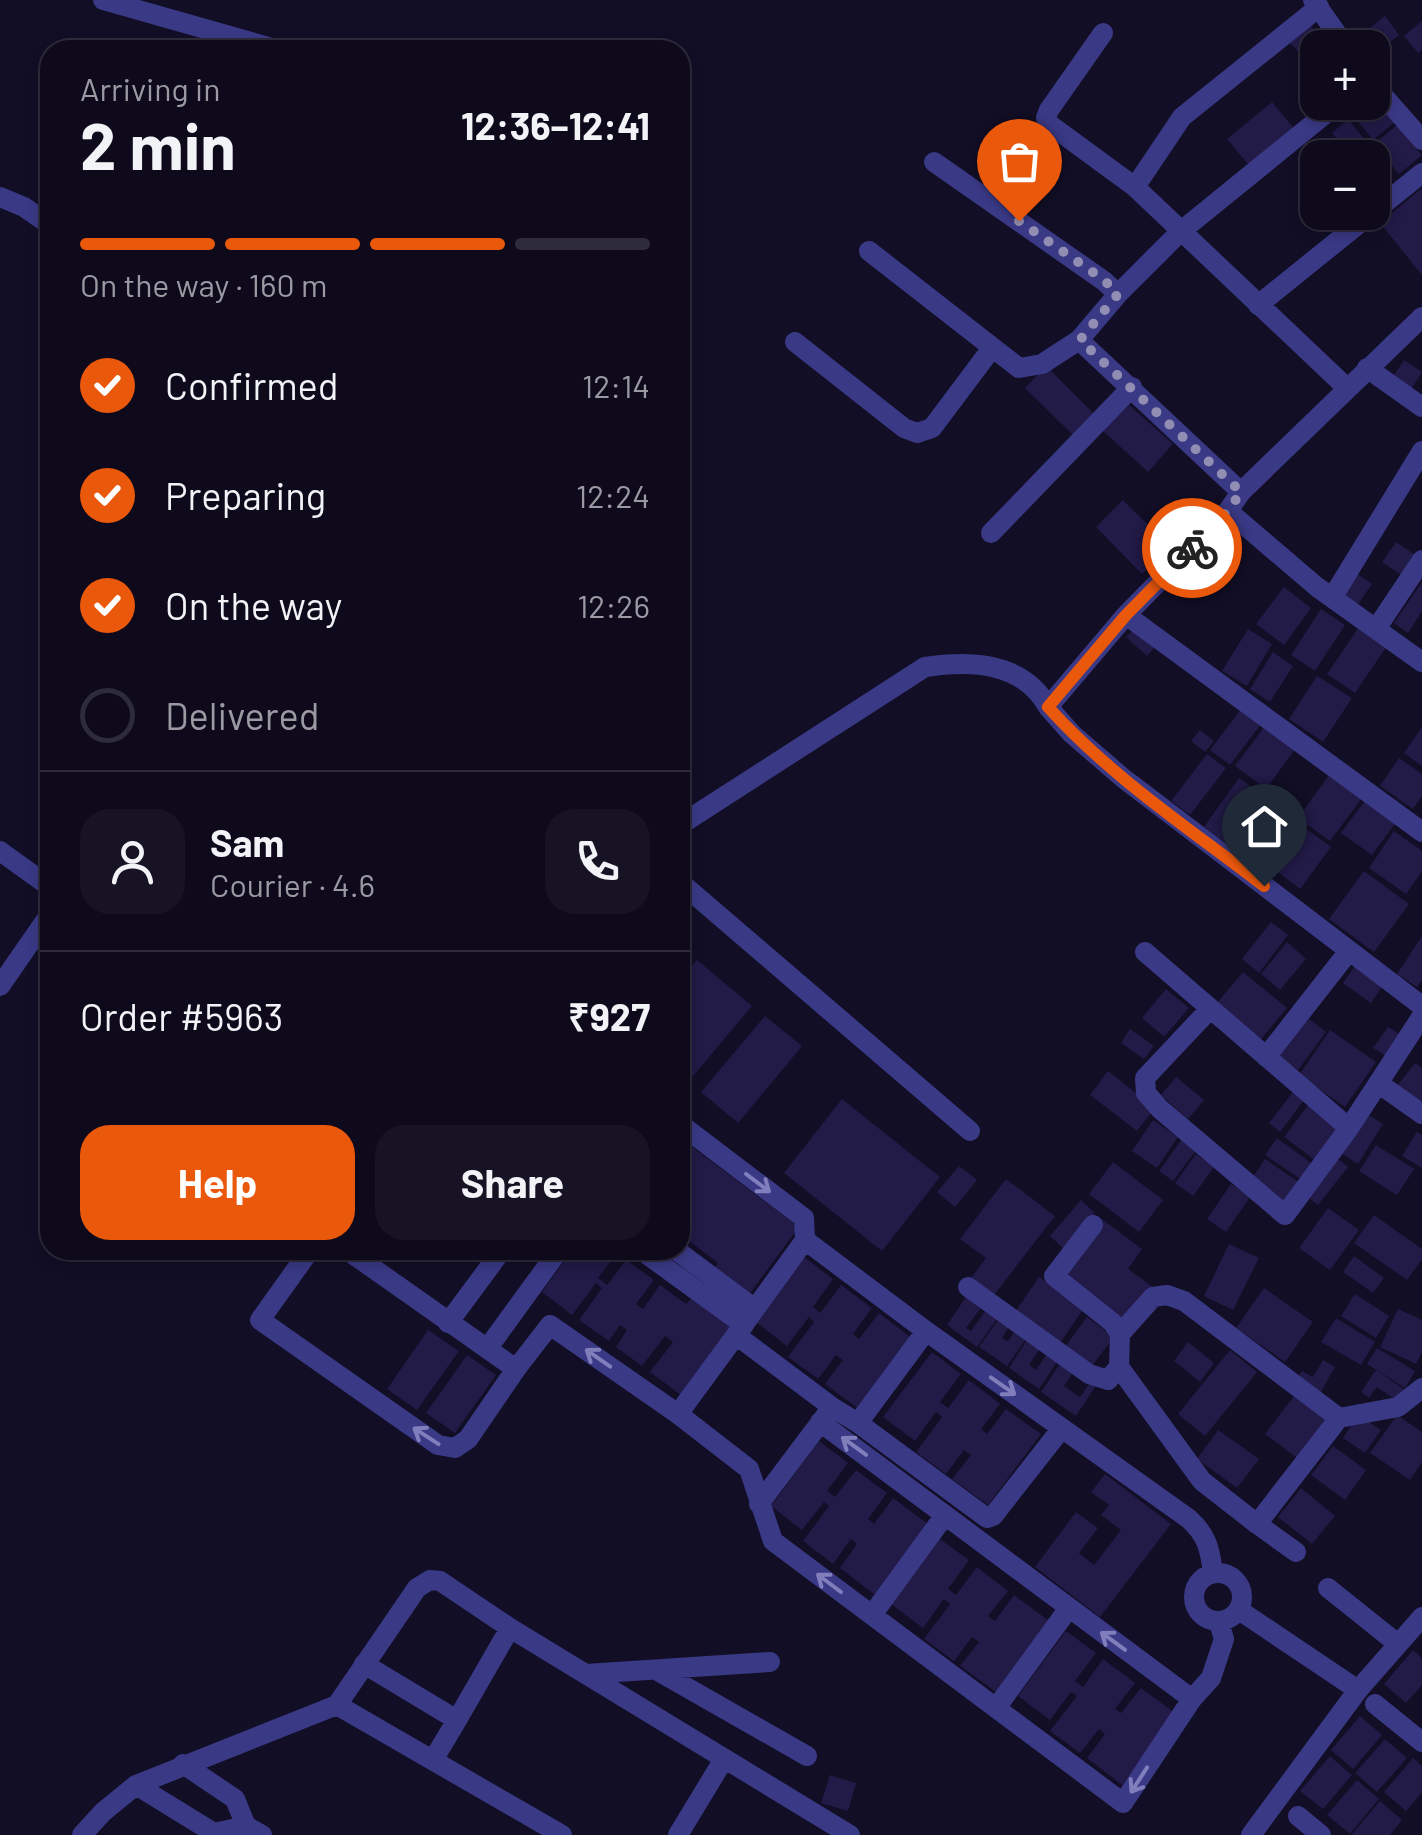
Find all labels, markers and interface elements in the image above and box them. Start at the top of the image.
map controls [1300,30,1390,230]
button: + [1300,30,1390,120]
text: Arriving in [80,69,220,107]
text: 12:36–12:41 [461,102,650,148]
text: 2 min [80,105,236,183]
pin [977,119,1062,222]
icon: bag [992,134,1047,189]
button: − [1300,140,1390,230]
text: On the way · 160 m [80,265,327,303]
icon: check [80,358,135,413]
text: Confirmed [165,362,338,408]
text: 12:14 [582,366,650,404]
icon: check [80,468,135,523]
text: Preparing [165,472,326,518]
text: 12:24 [576,476,650,514]
courier [1142,498,1242,598]
icon: bike [1165,521,1220,576]
icon: check [80,578,135,633]
text: On the way [165,582,342,628]
text: 12:26 [577,586,650,624]
text: Delivered [165,692,319,738]
pin [1222,784,1307,887]
icon: home [1237,799,1292,854]
button: person [80,809,185,914]
button: phone [545,809,650,914]
text: Sam [210,819,284,865]
text: Courier · 4.6 [210,865,375,903]
text: Order #5963 [80,993,283,1039]
text: ₹927 [568,993,650,1039]
button: Help [80,1125,355,1240]
button: Share [375,1125,650,1240]
one-way arrow [744,1173,771,1194]
one-way arrow [585,1348,612,1369]
one-way arrow [989,1375,1016,1396]
one-way arrow [412,1426,440,1447]
one-way arrow [841,1436,868,1457]
one-way arrow [816,1573,843,1594]
one-way arrow [1100,1631,1128,1652]
one-way arrow [1128,1765,1149,1793]

